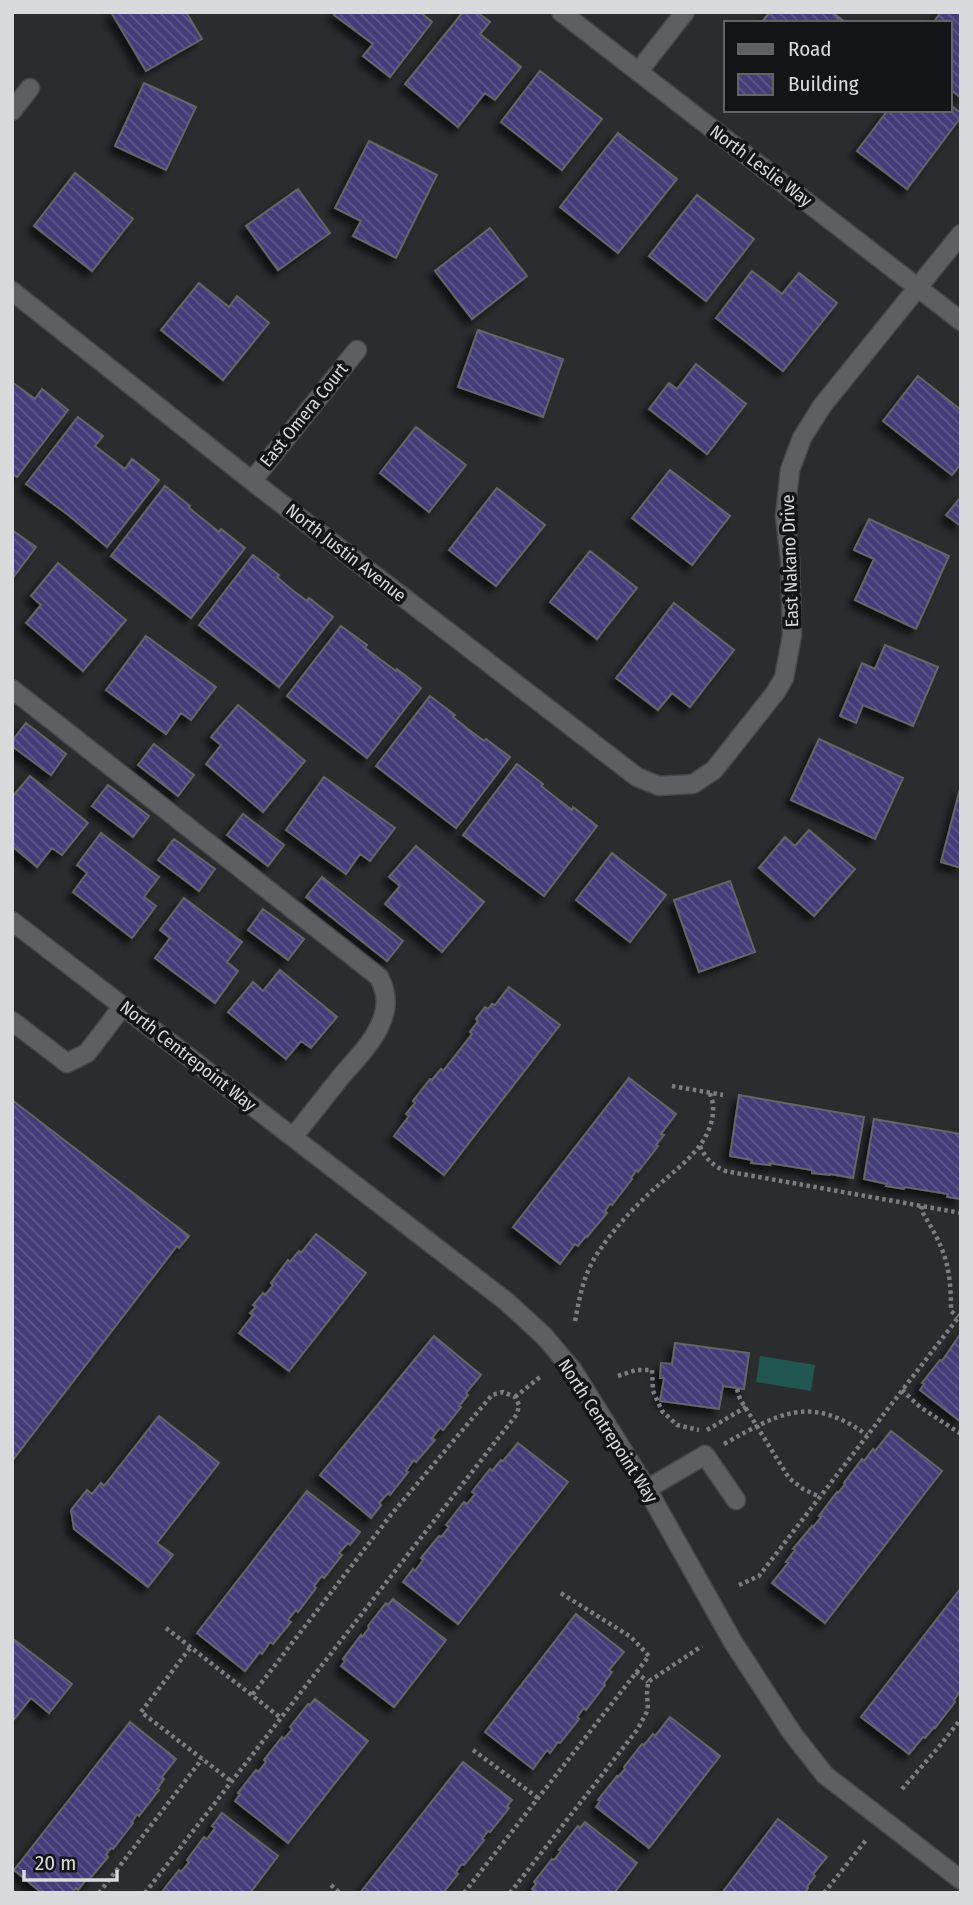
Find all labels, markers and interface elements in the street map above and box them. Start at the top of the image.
legend [724,21,952,112]
text: Road [788,36,832,62]
text: Building [788,71,859,97]
street label: North Leslie Way [706,120,816,212]
street label: East Omera Court [255,359,353,471]
street label: East Nakano Drive [777,494,803,628]
street label: North Justin Avenue [281,499,411,607]
street label: North Centrepoint Way [116,996,260,1116]
street label: North Centrepoint Way [553,1355,663,1507]
scale bar [24,1839,117,1883]
text: 20 m [35,1850,76,1876]

